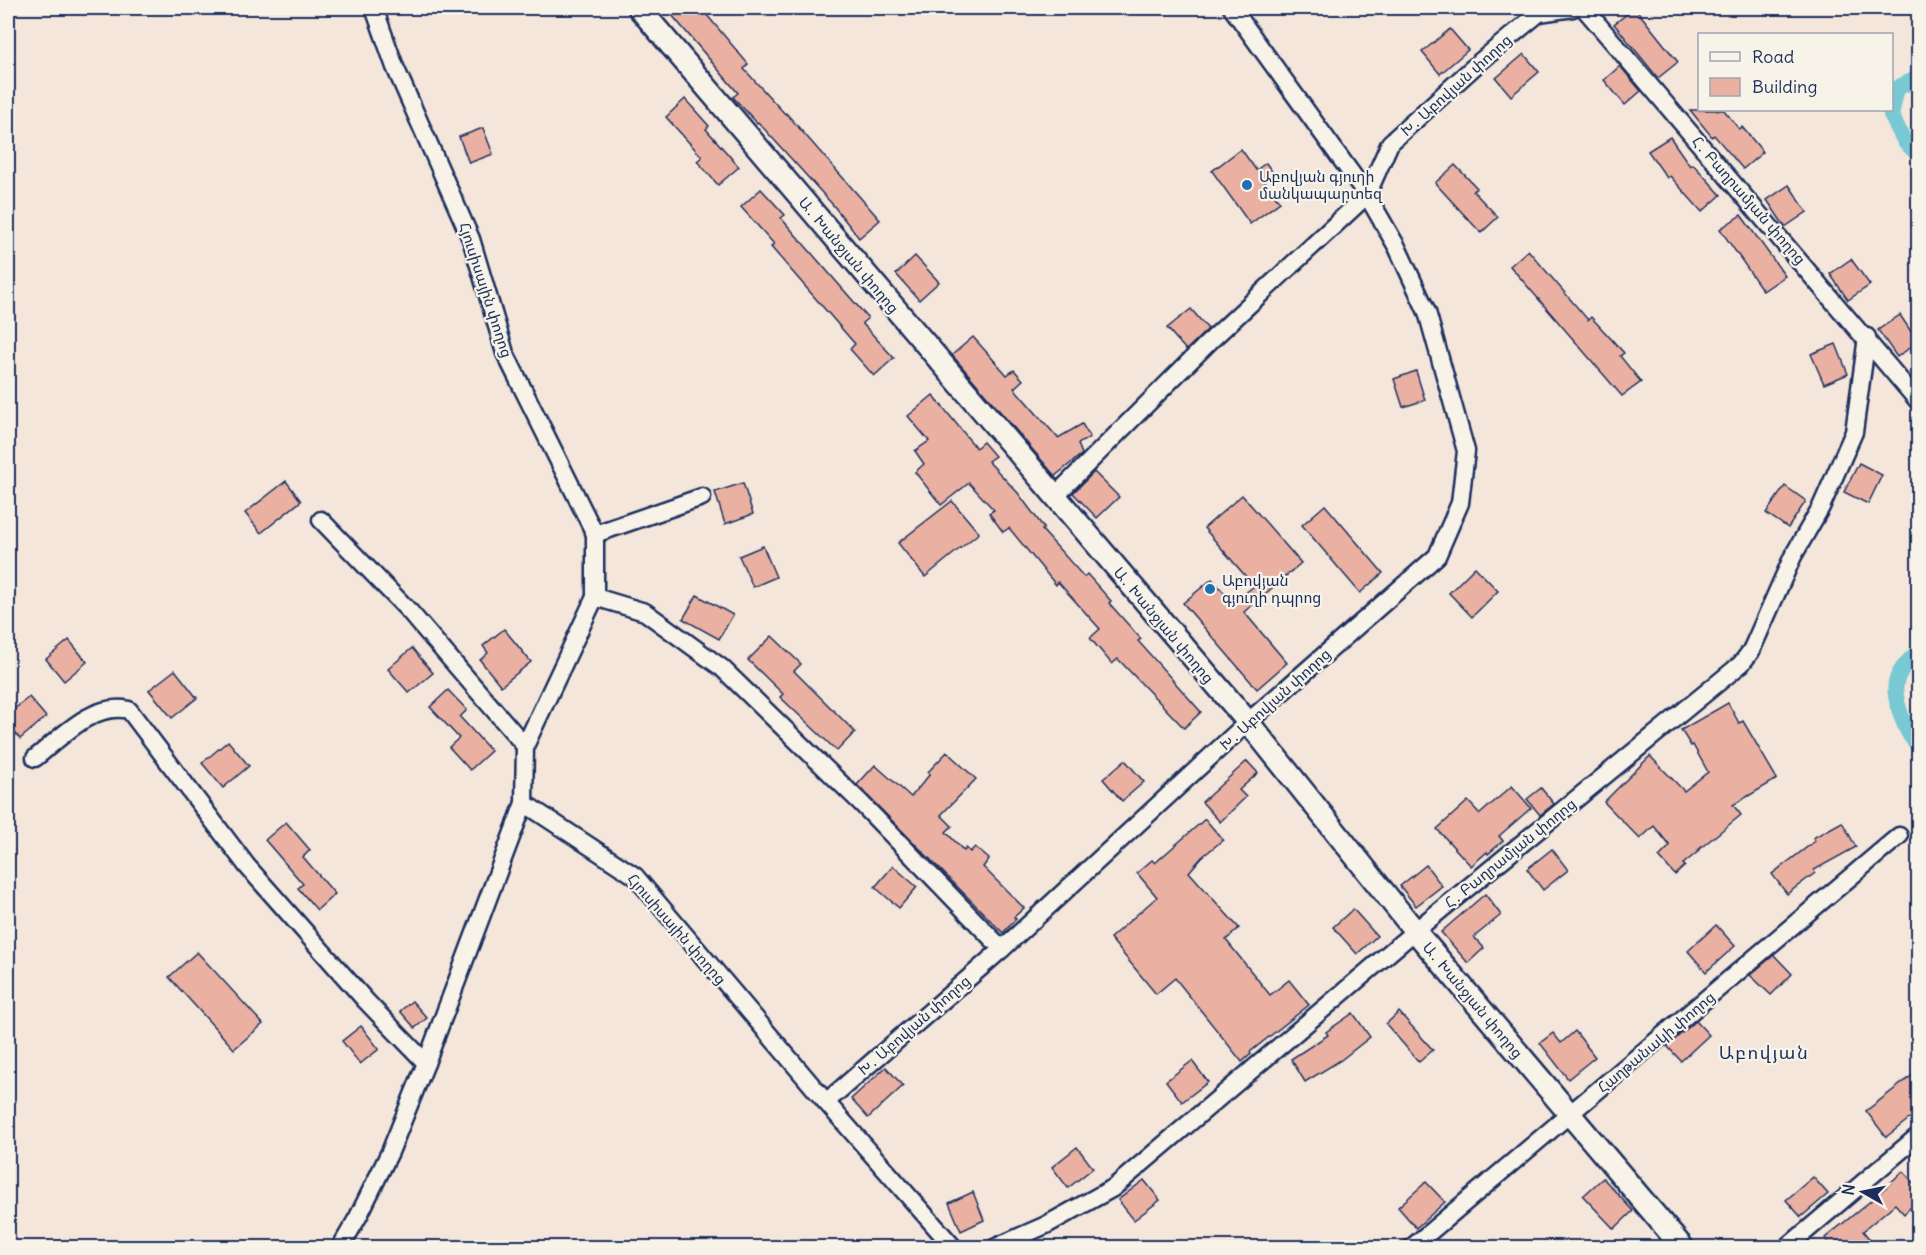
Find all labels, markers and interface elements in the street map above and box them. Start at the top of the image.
street label: Խ․ Աբովյան փողոց [1397,30,1515,140]
legend [1698,33,1893,111]
text: Road [1752,45,1795,68]
text: Building [1752,75,1817,98]
street label: Հ․ Բաղրամյան փողոց [1688,132,1810,268]
place label: Աբովյան գյուղի մանկապարտեզ [1259,167,1383,203]
marker: Աբովյան գյուղի մանկապարտեզ [1240,178,1254,192]
street label: Ա․ Խանջյան փողոց [795,193,903,317]
street label: Հյուսիսային փողոց [455,220,517,360]
street label: Ա․ Խանջյան փողոց [1110,563,1218,687]
place label: Աբովյան գյուղի դպրոց [1222,571,1321,607]
marker: Աբովյան գյուղի դպրոց [1203,582,1217,596]
street label: Խ․ Աբովյան փողոց [1216,644,1334,754]
street label: Հ․ Բաղրամյան փողոց [1440,794,1580,912]
street label: Հյուսիսային փողոց [624,869,730,989]
street label: Ա․ Խանջյան փողոց [1419,938,1527,1062]
street label: Խ․ Աբովյան փողոց [854,971,974,1079]
street label: Հաղթանակի փողոց [1593,987,1719,1097]
district label: Աբովյան [1719,1041,1809,1064]
north arrow [1833,1162,1893,1222]
text: N [1837,1183,1859,1197]

